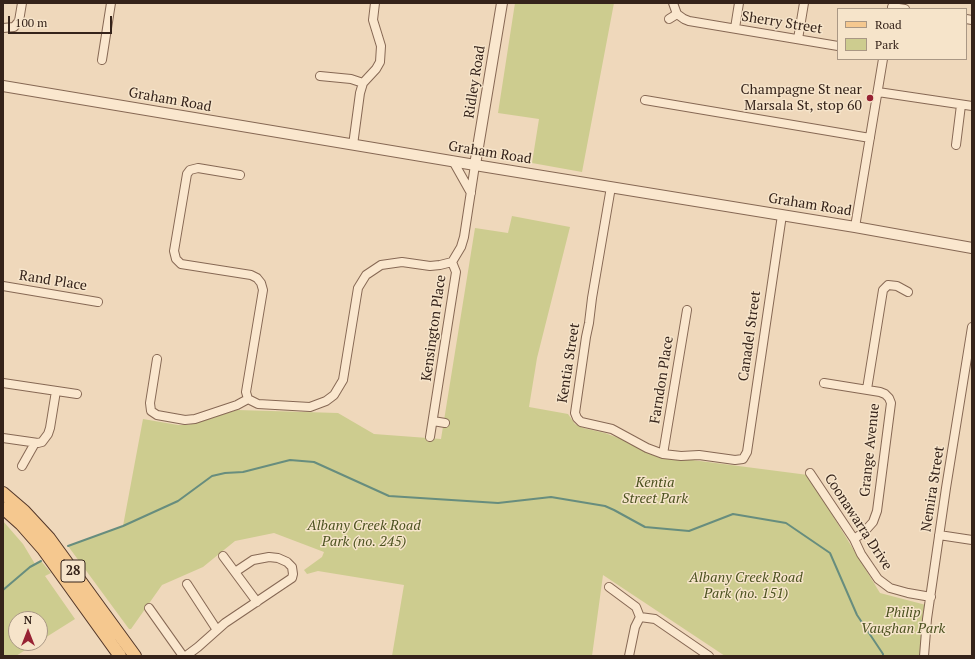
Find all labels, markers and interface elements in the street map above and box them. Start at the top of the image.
scale bar [10,8,114,34]
street label: Sherry Street [740,8,824,38]
legend [837,8,967,60]
text: 100 m [15,15,47,30]
text: Road [875,17,902,32]
text: Park [875,37,899,52]
street label: Ridley Road [461,44,489,120]
place label: Champagne St near Marsala St, stop 60 [741,82,862,114]
street label: Graham Road [127,84,213,116]
marker: Champagne St near Marsala St, stop 60 [865,93,875,103]
street label: Graham Road [447,138,533,168]
street label: Graham Road [767,190,853,220]
street label: Rand Place [18,267,88,295]
street label: Kensington Place [418,274,450,382]
street label: Canadel Street [735,290,765,382]
street label: Kentia Street [554,322,584,404]
street label: Farndon Place [647,335,677,425]
street label: Grange Avenue [857,402,883,498]
street label: Nemira Street [918,445,948,533]
street label: Coonawarra Drive [821,471,895,573]
park label: Kentia Street Park [622,475,688,508]
park label: Albany Creek Road Park (no. 245) [307,518,421,550]
road number: 28 [61,560,85,582]
park label: Albany Creek Road Park (no. 151) [689,570,803,602]
park label: Philip Vaughan Park [861,605,945,638]
north arrow [8,611,48,651]
text: N [24,613,32,627]

